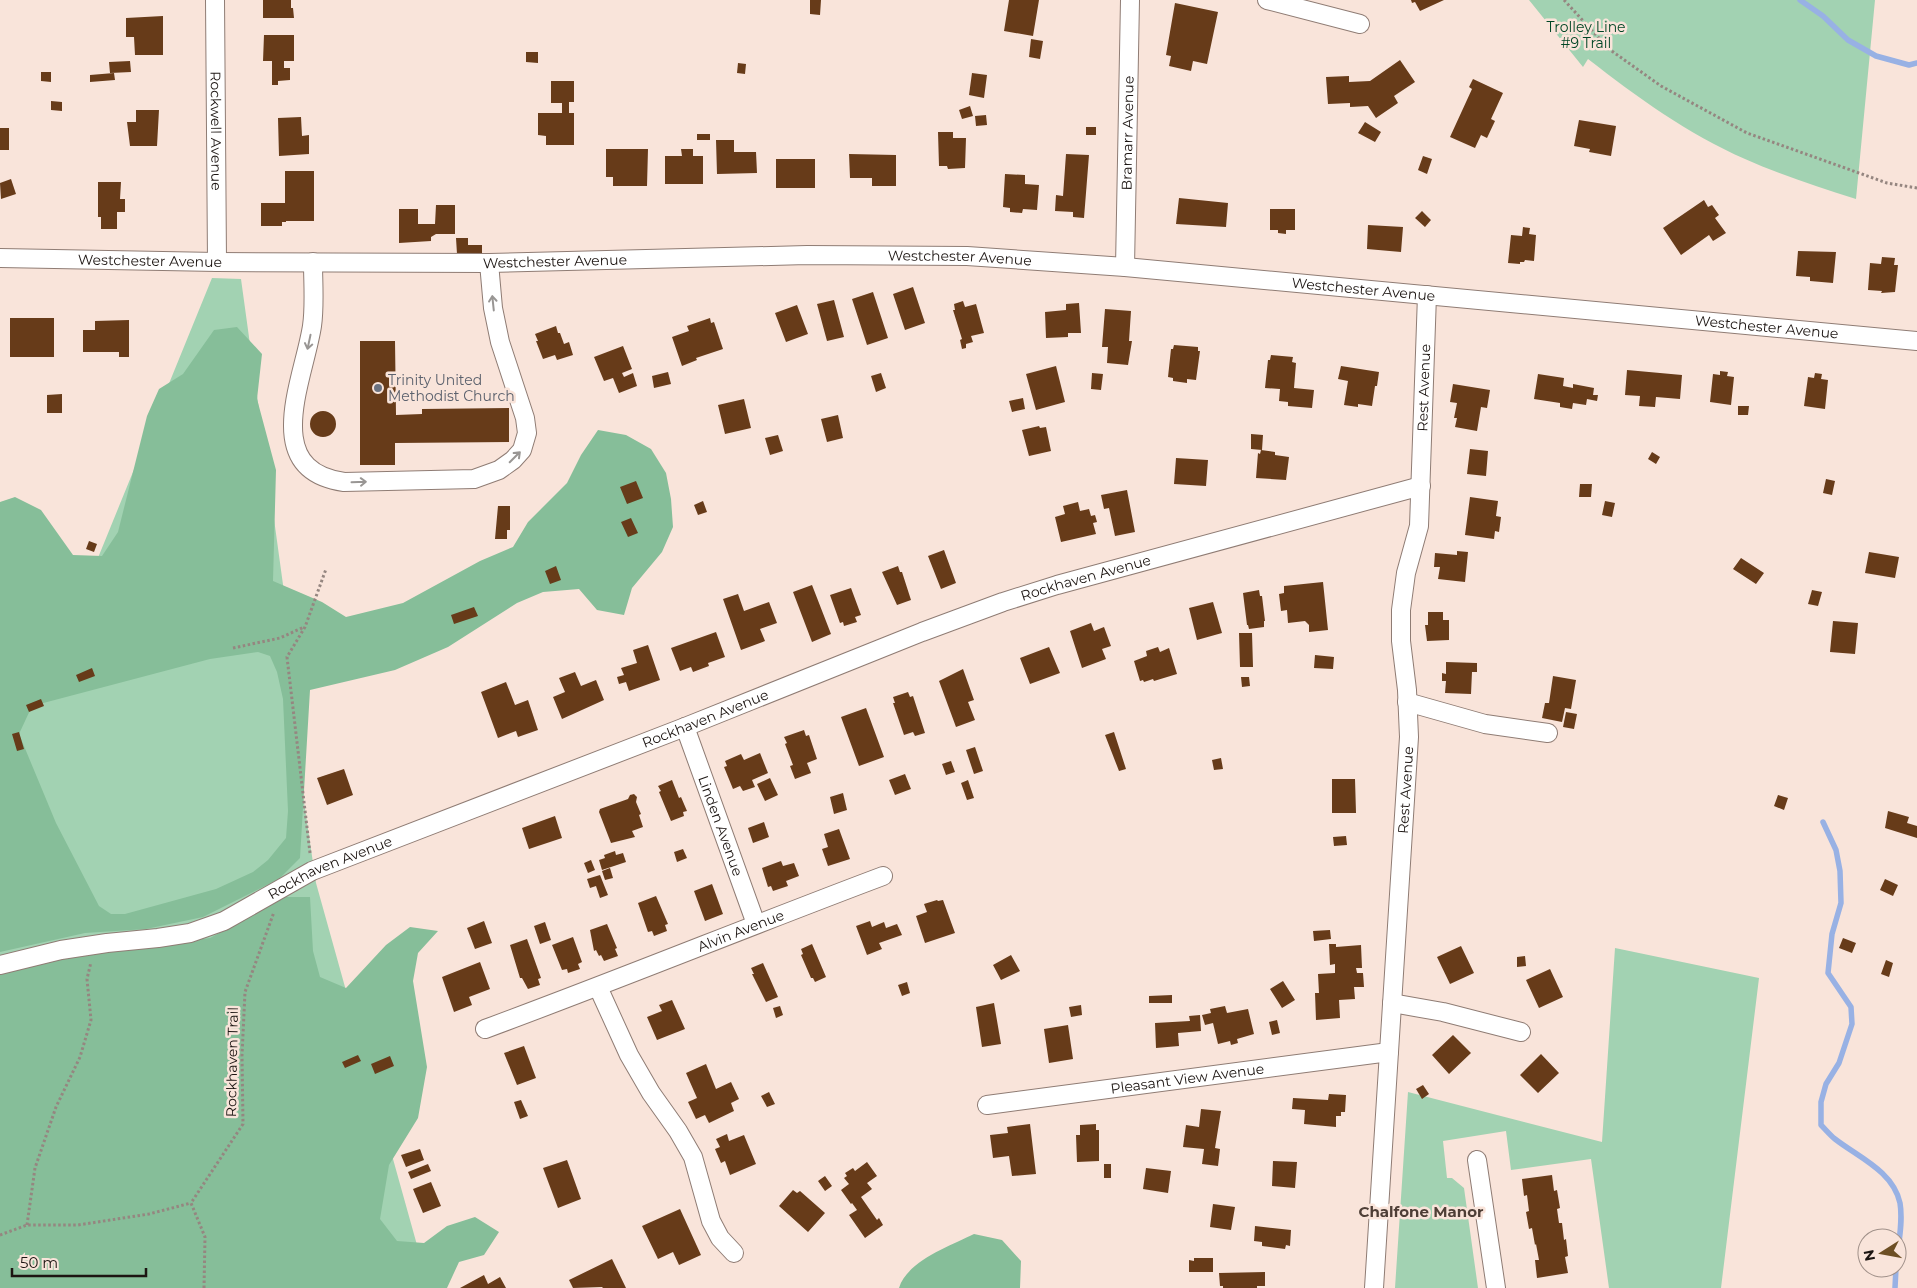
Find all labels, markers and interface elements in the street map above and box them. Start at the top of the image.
park label: Trolley Line #9 Trail [1546,18,1626,52]
street label: Rockwell Avenue [207,71,225,191]
street label: Bramarr Avenue [1117,76,1138,191]
street label: Westchester Avenue [888,247,1032,269]
street label: Westchester Avenue [78,250,222,271]
street label: Westchester Avenue [483,251,627,272]
street label: Westchester Avenue [1291,274,1436,305]
one-way arrow [488,295,498,311]
street label: Westchester Avenue [1694,311,1839,343]
one-way arrow [304,333,313,349]
street label: Rest Avenue [1413,344,1434,432]
place label: Trinity United Methodist Church [388,371,515,405]
marker: Trinity United Methodist Church [372,382,384,394]
one-way arrow [509,451,521,463]
one-way arrow [350,477,367,487]
street label: Rockhaven Avenue [1018,551,1153,605]
street label: Rockhaven Avenue [639,685,771,752]
street label: Rest Avenue [1394,746,1417,834]
street label: Linden Avenue [694,773,747,878]
street label: Rockhaven Avenue [264,832,395,903]
street label: Alvin Avenue [695,906,787,956]
street label: Rockhaven Trail [222,1007,242,1117]
street label: Pleasant View Avenue [1109,1060,1265,1098]
district label: Chalfone Manor [1359,1202,1484,1221]
north arrow [1857,1228,1907,1278]
scale bar [12,1246,146,1278]
text: N [1859,1248,1879,1263]
text: 50 m [20,1253,58,1272]

